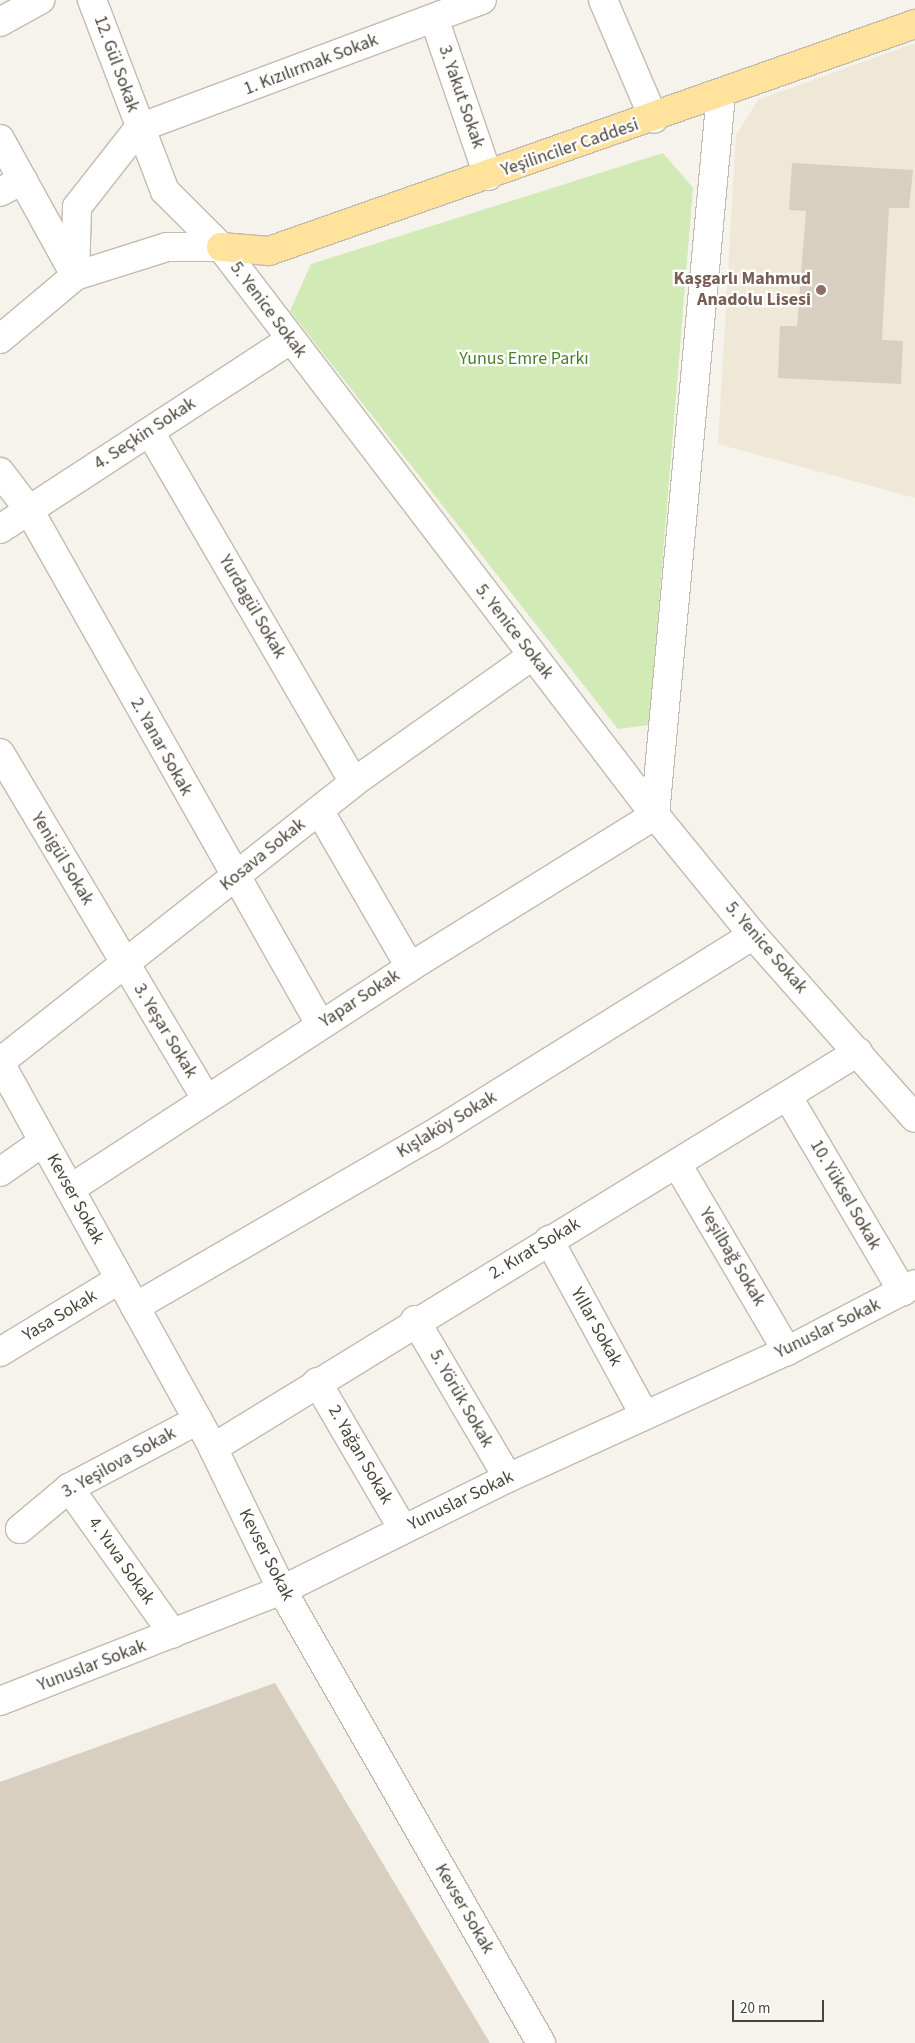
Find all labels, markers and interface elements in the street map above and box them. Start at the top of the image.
street label: 12. Gül Sokak [89,13,143,115]
street label: 1. Kızılırmak Sokak [241,29,381,101]
street label: 3. Yakut Sokak [433,43,489,151]
street label: Yeşilinciler Caddesi [498,114,642,182]
street label: 5. Yenice Sokak [225,258,311,362]
place label: Kaşgarlı Mahmud Anadolu Lisesi [673,269,811,312]
marker: Kaşgarlı Mahmud Anadolu Lisesi [815,284,827,296]
park label: Yunus Emre Parkı [459,348,589,370]
street label: 4. Seçkin Sokak [90,393,200,475]
street label: Yurdagül Sokak [214,551,290,663]
street label: 5. Yenice Sokak [470,580,558,684]
street label: 2. Yanar Sokak [125,694,197,800]
street label: Yenigül Sokak [26,809,98,909]
street label: Kosava Sokak [216,814,310,896]
street label: 5. Yenice Sokak [720,898,812,998]
street label: Yapar Sokak [316,965,404,1033]
street label: 3. Yeşar Sokak [128,980,202,1082]
street label: Kışlaköy Sokak [393,1087,501,1163]
street label: 10. Yüksel Sokak [805,1136,885,1254]
street label: Kevser Sokak [41,1150,109,1248]
street label: Yeşilbağ Sokak [694,1204,770,1310]
street label: 2. Kırat Sokak [486,1213,584,1285]
street label: Yıllar Sokak [566,1284,626,1370]
street label: Yasa Sokak [19,1285,101,1347]
street label: Yunuslar Sokak [772,1294,884,1364]
street label: 5. Yörük Sokak [424,1346,498,1452]
street label: 2. Yağan Sokak [323,1402,397,1508]
street label: 3. Yeşilova Sokak [58,1423,180,1503]
street label: Yunuslar Sokak [405,1466,517,1536]
street label: Kevser Sokak [234,1505,298,1605]
street label: 4. Yuva Sokak [83,1513,159,1609]
street label: Yunuslar Sokak [35,1635,149,1697]
street label: Kevser Sokak [430,1860,498,1958]
scale bar [735,1990,828,2022]
text: 20 m [740,1998,770,2019]

